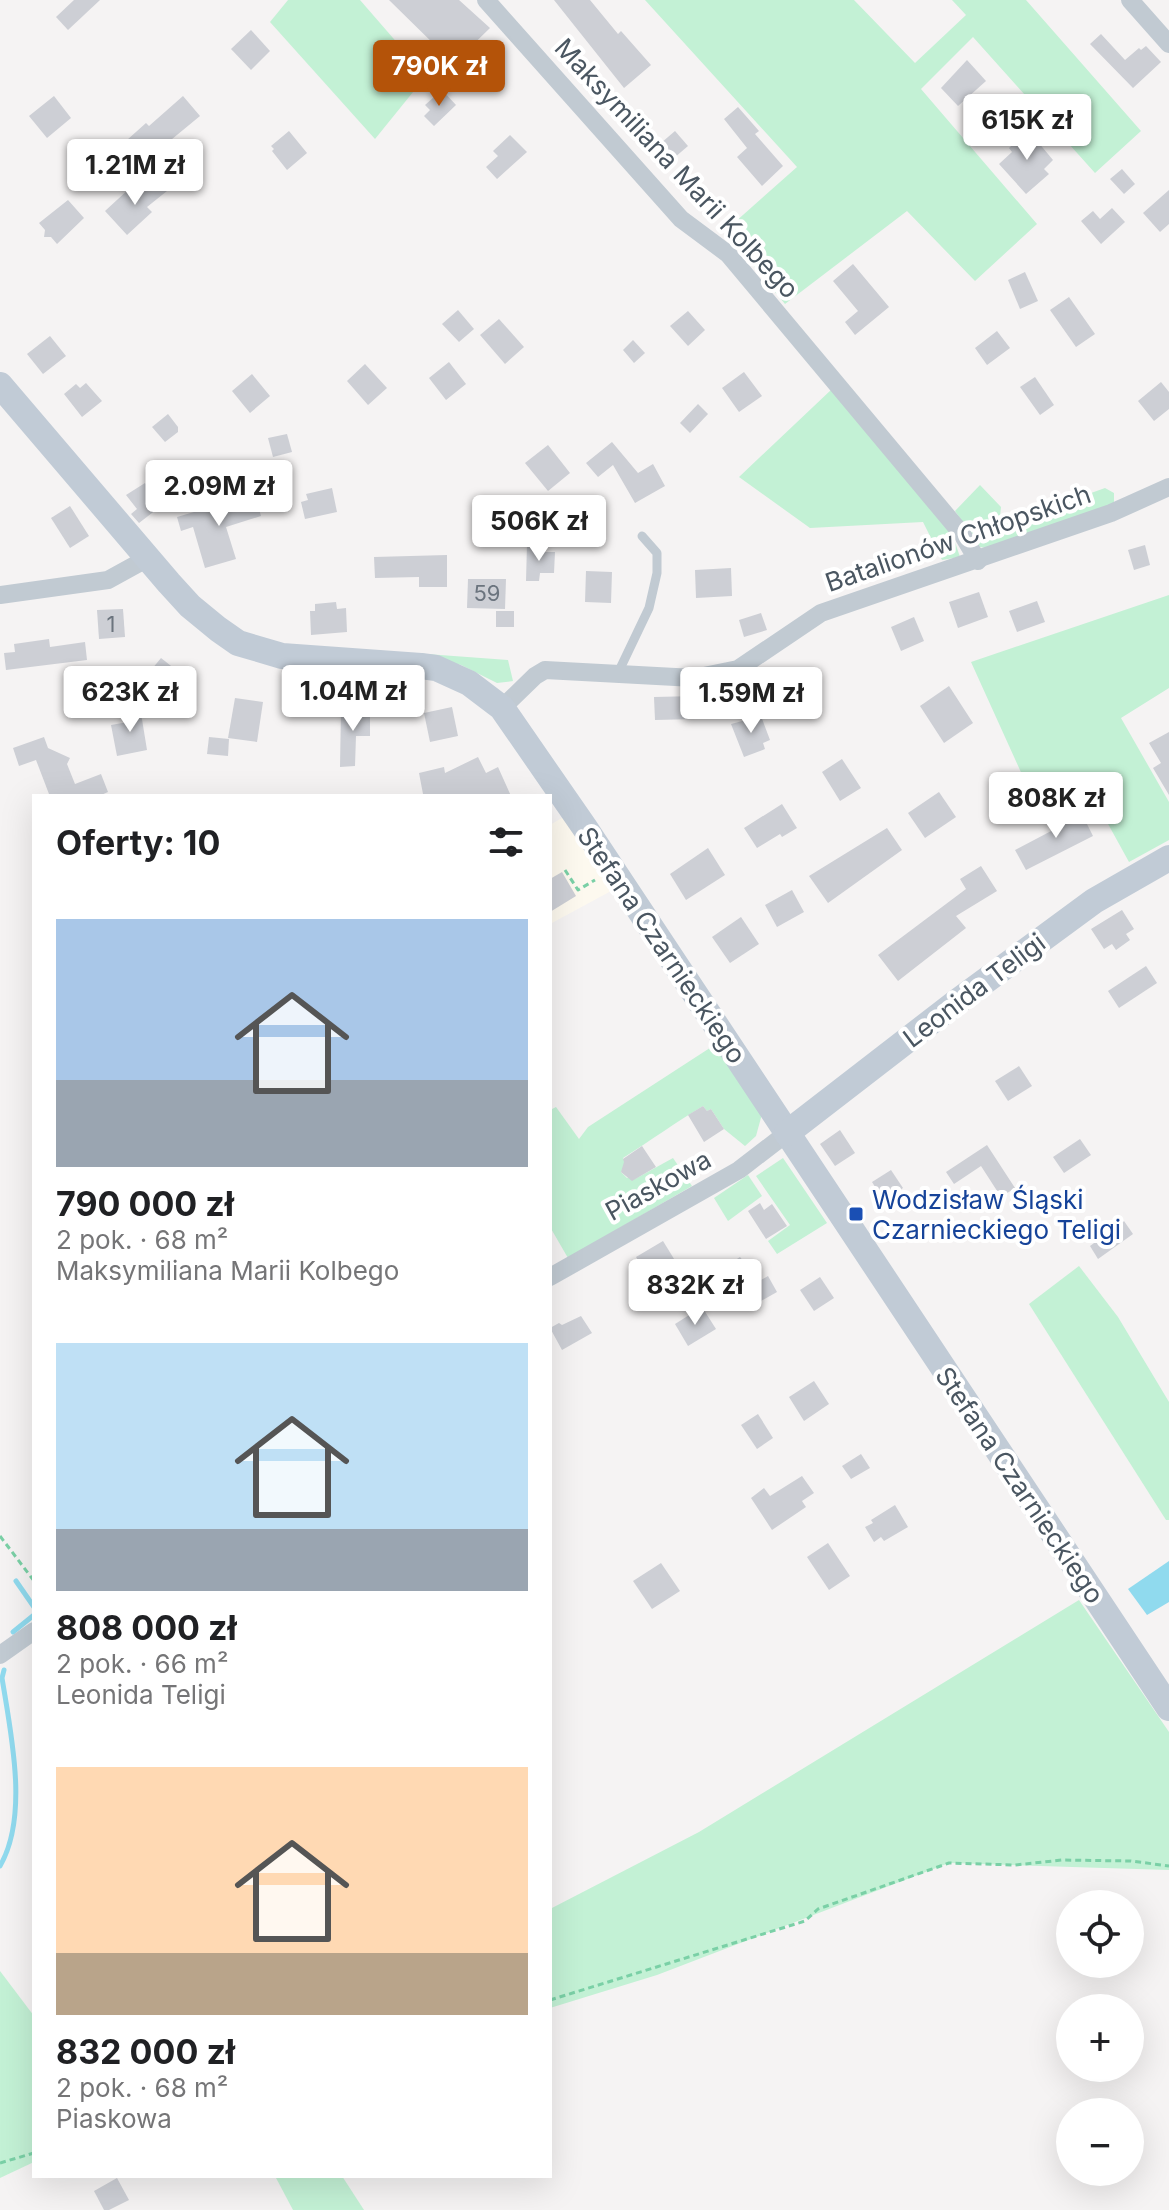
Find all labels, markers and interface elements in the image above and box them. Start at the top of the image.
street label: Maksymiliana Marii Kolbego [549,32,805,304]
pin: 790K zł [365,40,513,108]
text: 790K zł [391,50,487,81]
pin: 615K zł [953,94,1101,162]
text: 615K zł [981,104,1073,135]
pin: 1.21M zł [52,139,218,207]
text: 1.21M zł [85,149,185,180]
pin: 2.09M zł [136,460,302,528]
text: 2.09M zł [163,470,275,501]
street label: Batalionów Chłopskich [821,478,1095,598]
pin: 506K zł [465,495,613,563]
text: 506K zł [490,505,588,536]
house number: 59 [473,580,501,606]
house number: 1 [107,611,115,637]
pin: 1.04M zł [270,665,436,733]
pin: 623K zł [56,666,204,734]
pin: 1.59M zł [668,667,834,735]
text: 1.04M zł [300,675,406,706]
text: 623K zł [82,676,178,707]
text: 1.59M zł [698,677,804,708]
pin: 808K zł [982,772,1130,840]
text: 808K zł [1007,782,1105,813]
icon: filters [484,820,528,864]
street label: Stefana Czarnieckiego [571,821,753,1069]
text: Oferty: 10 [56,822,220,863]
street label: Leonida Teligi [897,927,1051,1053]
icon: home [220,971,364,1115]
street label: Piaskowa [600,1143,716,1227]
text: 790 000 zł [56,1183,234,1224]
place label: Wodzisław Śląski Czarnieckiego Teligi [872,1184,1121,1245]
marker: Wodzisław Śląski Czarnieckiego Teligi [847,1205,865,1223]
text: 2 pok. · 68 m² [56,1224,228,1255]
text: Maksymiliana Marii Kolbego [56,1255,399,1286]
pin: 832K zł [621,1259,769,1327]
text: 832K zł [647,1269,743,1300]
street label: Stefana Czarnieckiego [929,1361,1111,1609]
icon: home [220,1395,364,1539]
text: 808 000 zł [56,1607,237,1648]
text: 2 pok. · 66 m² [56,1648,228,1679]
text: Leonida Teligi [56,1679,226,1710]
icon: home [220,1819,364,1963]
map controls [1056,1890,1144,2186]
button: locate [1056,1890,1144,1978]
button: + [1056,1994,1144,2082]
text: 832 000 zł [56,2031,235,2072]
text: 2 pok. · 68 m² [56,2072,228,2103]
button: − [1056,2098,1144,2186]
text: Piaskowa [56,2103,172,2134]

